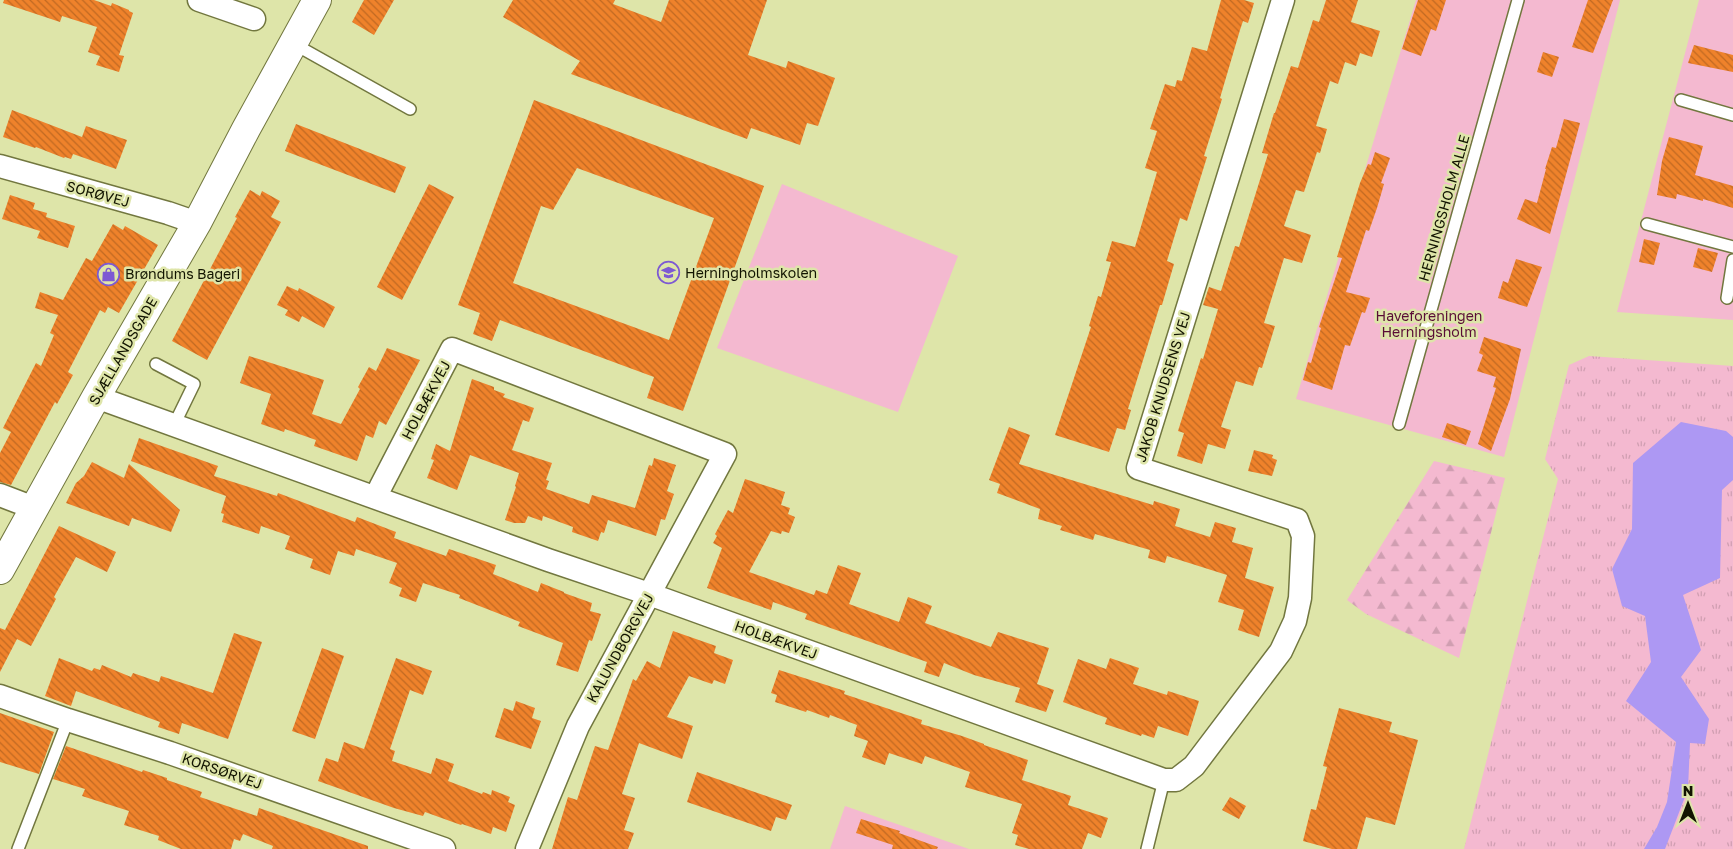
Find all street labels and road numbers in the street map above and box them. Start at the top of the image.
street label: HERNINGSHOLM ALLE [1414,133,1473,283]
street label: SORØVEJ [65,177,132,210]
street label: SJÆLLANDSGADE [85,294,160,408]
street label: JAKOB KNUDSENS VEJ [1132,310,1193,464]
street label: HOLBÆKVEJ [398,357,453,442]
street label: KALUNDBORGVEJ [583,590,657,705]
street label: HOLBÆKVEJ [733,617,820,662]
street label: KORSØRVEJ [180,749,264,792]

